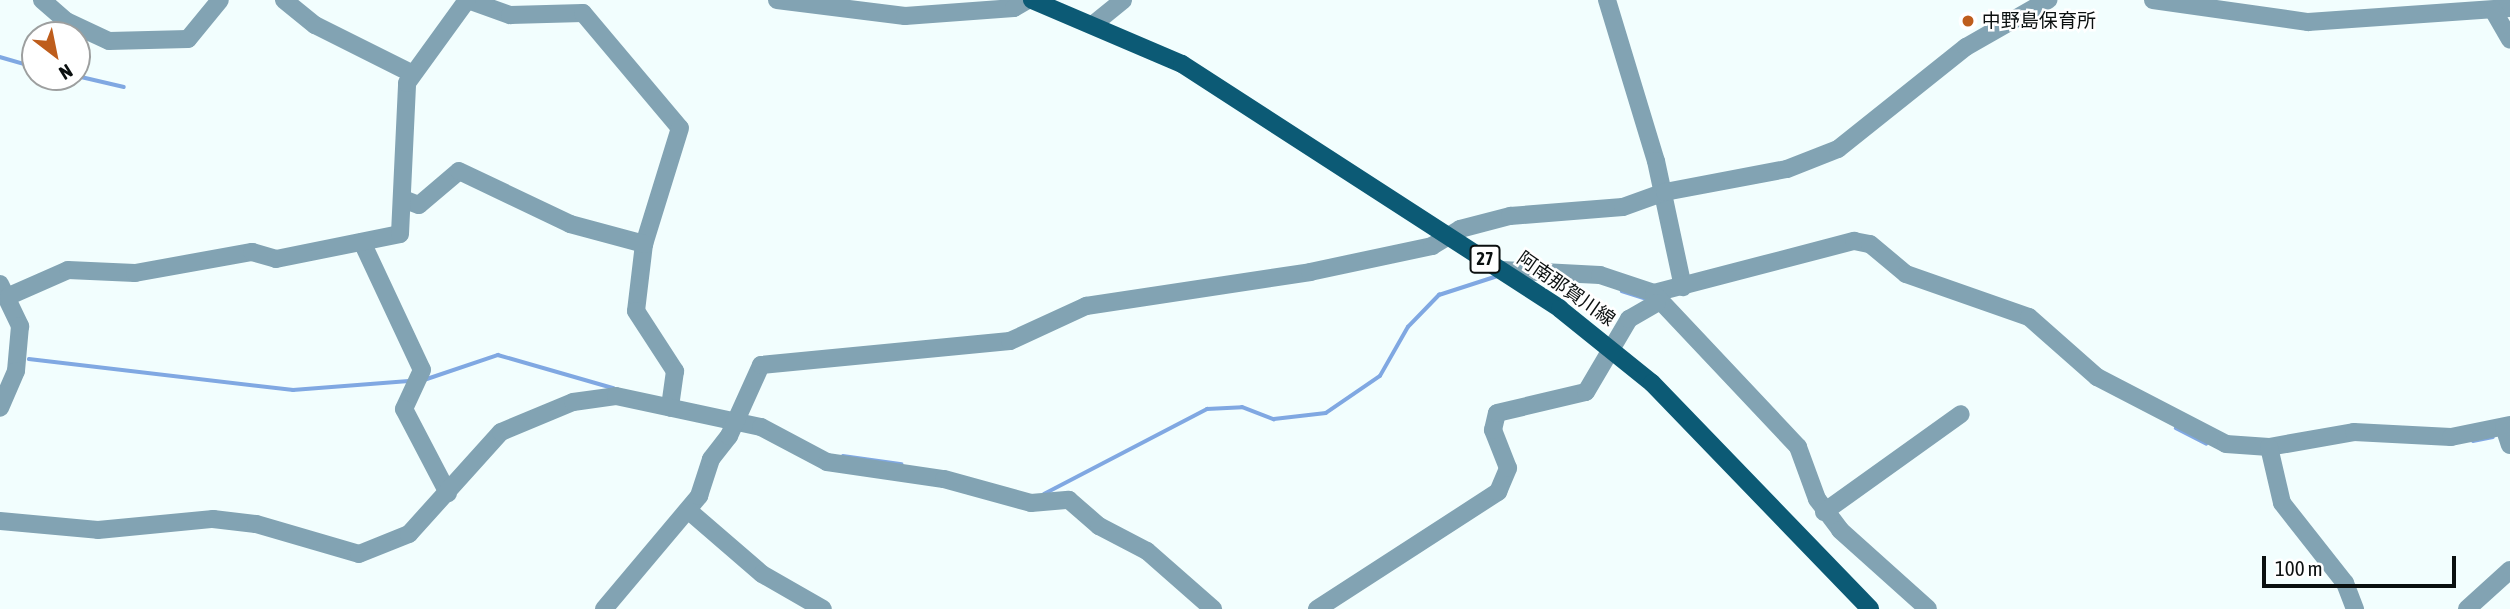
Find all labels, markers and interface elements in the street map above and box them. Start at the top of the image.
place label: 中野島保育所 [1982,10,2096,32]
marker: 中野島保育所 [1960,13,1976,29]
north arrow [21,21,91,91]
text: N [55,60,77,84]
road number: 27 [1469,244,1501,274]
street label: 阿南那賀川線 [1513,247,1619,331]
scale bar [2265,542,2459,586]
text: 100 m [2275,556,2323,580]

